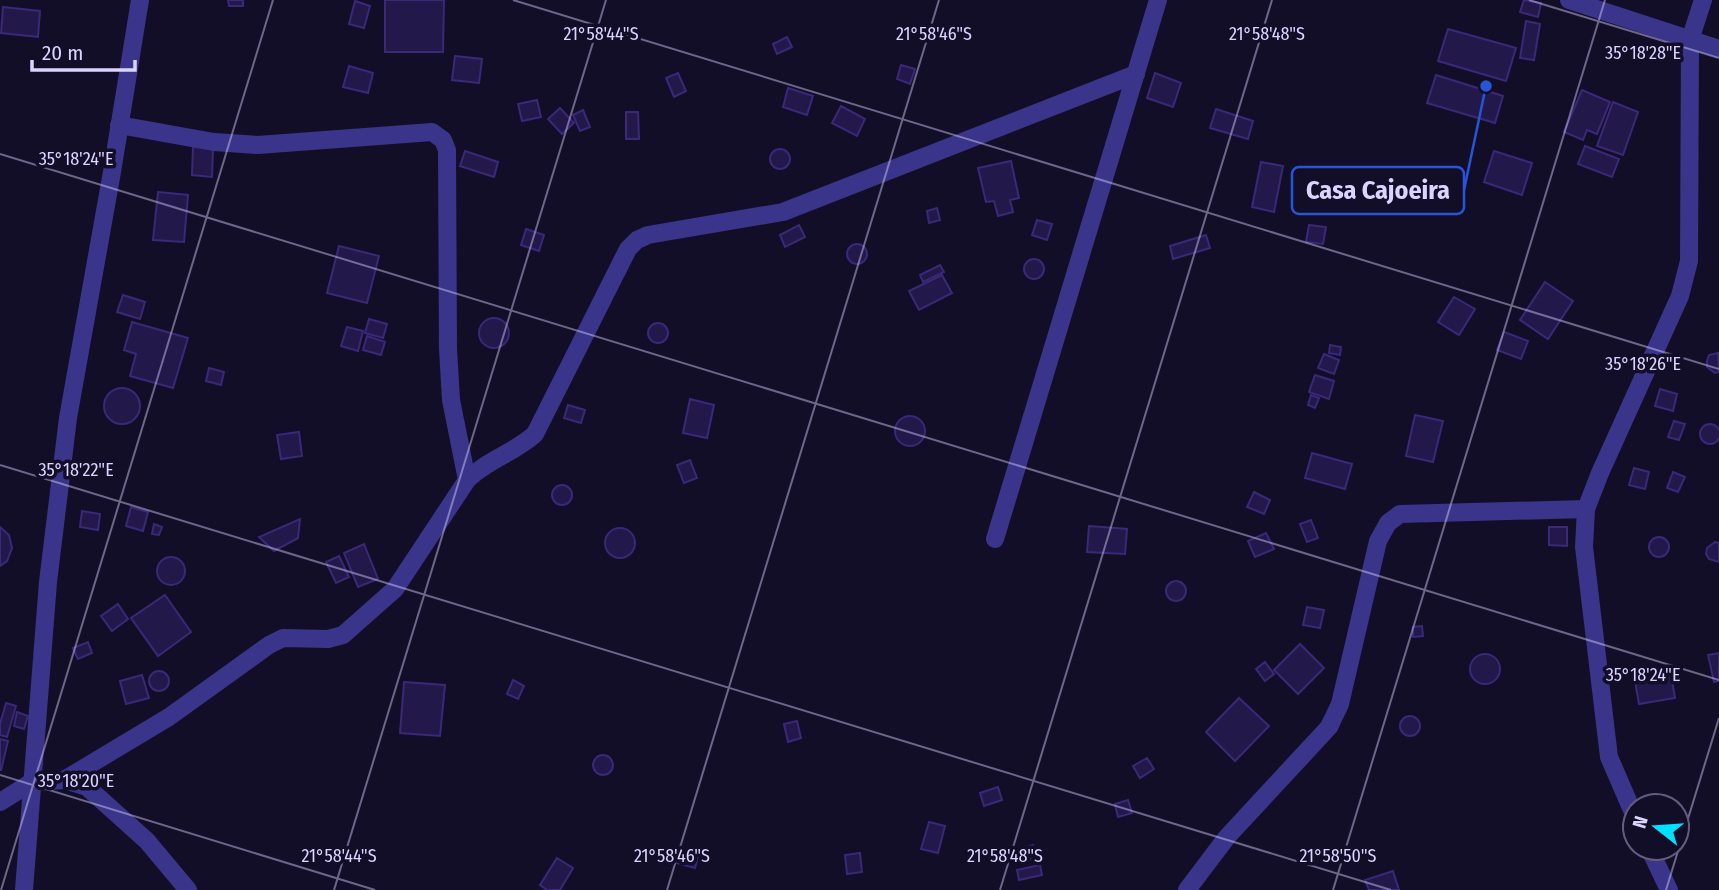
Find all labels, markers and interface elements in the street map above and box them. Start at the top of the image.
text: 21°58'44"S [563,23,639,45]
text: 21°58'46"S [896,23,972,45]
text: 21°58'48"S [1229,23,1305,45]
scale bar [32,28,135,72]
text: 20 m [42,40,83,66]
text: 35°18'28"E [1605,42,1681,64]
text: 35°18'24"E [39,148,113,170]
callout: Casa Cajoeira [1292,167,1464,214]
text: Casa Cajoeira [1306,175,1450,206]
text: 35°18'26"E [1605,353,1681,375]
text: 35°18'22"E [38,459,114,481]
text: 35°18'24"E [1606,664,1680,686]
text: 35°18'20"E [38,770,114,792]
north arrow [1621,792,1691,862]
text: N [1628,813,1653,831]
text: 21°58'44"S [301,845,377,867]
text: 21°58'46"S [634,845,710,867]
text: 21°58'48"S [967,845,1043,867]
text: 21°58'50"S [1300,845,1376,867]

